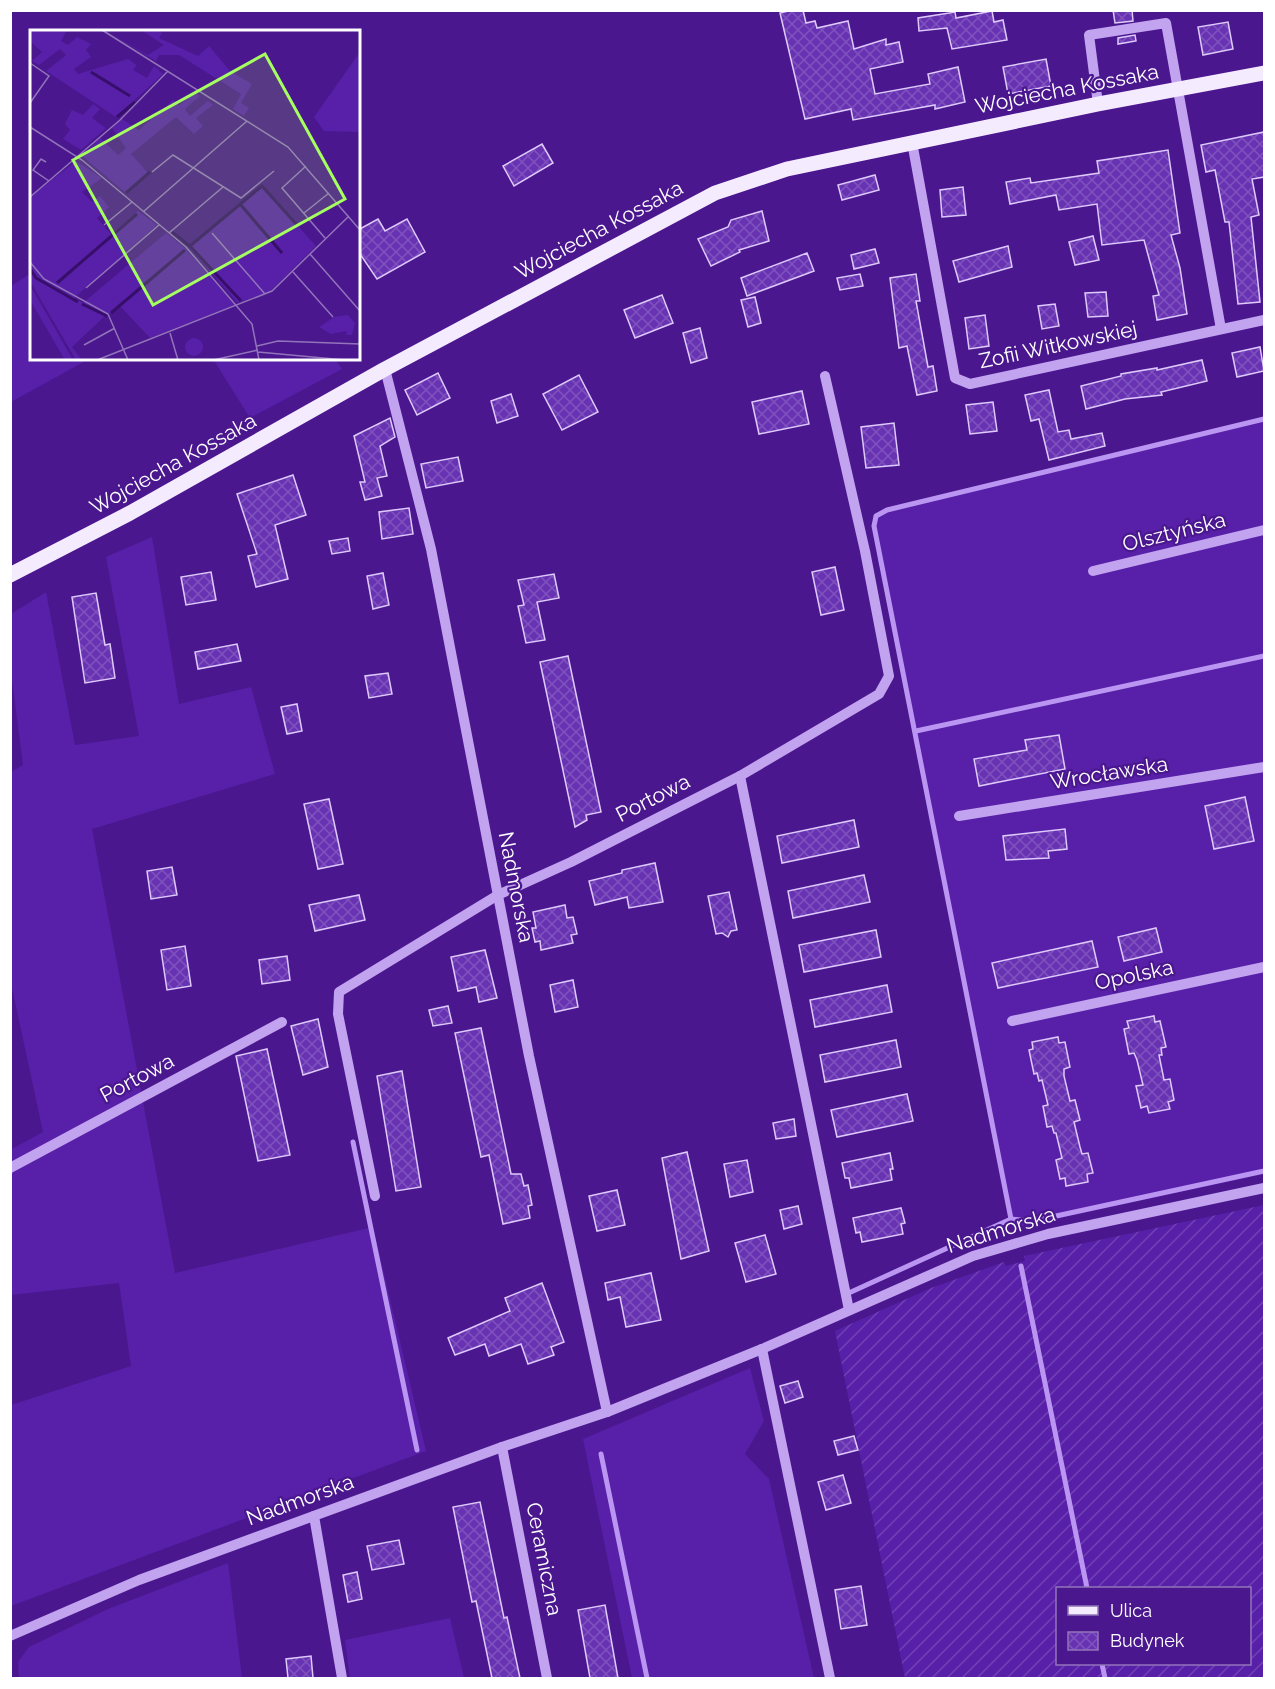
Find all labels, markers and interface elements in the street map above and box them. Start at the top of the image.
inset map [30,30,360,360]
street label: Wojciecha Kossaka [973,58,1161,119]
street label: Wojciecha Kossaka [511,175,687,284]
street label: Zofii Witkowskiej [977,316,1139,373]
street label: Wojciecha Kossaka [85,407,260,520]
street label: Olsztyńska [1120,507,1228,556]
street label: Wrocławska [1048,751,1170,794]
street label: Portowa [611,768,694,827]
street label: Nadmorska [493,829,539,944]
street label: Opolska [1092,954,1175,995]
street label: Portowa [96,1048,178,1107]
street label: Nadmorska [943,1201,1058,1258]
street label: Nadmorska [243,1469,357,1531]
street label: Ceramiczna [521,1500,568,1618]
legend [1056,1587,1251,1665]
text: Ulica [1110,1600,1152,1621]
text: Budynek [1110,1630,1185,1651]

